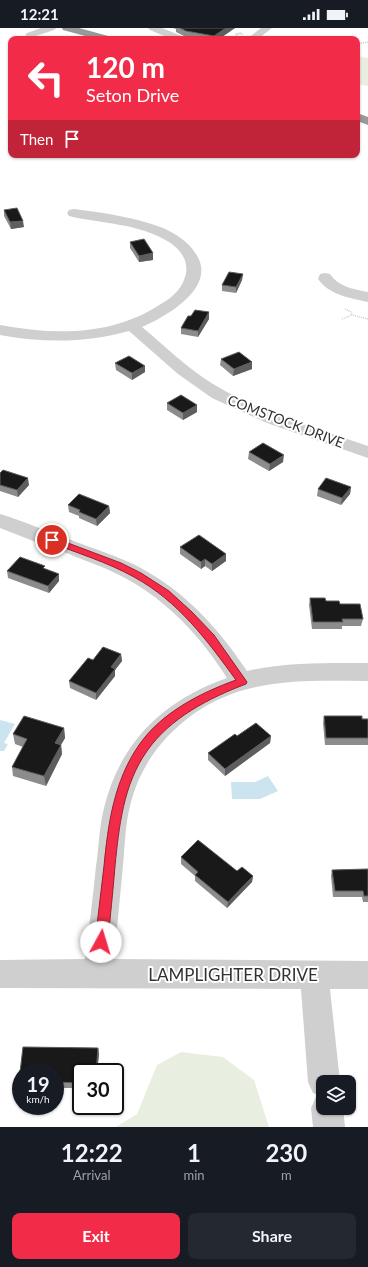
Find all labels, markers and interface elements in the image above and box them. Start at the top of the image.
text: 12:21 [20,5,59,23]
text: 120 m [86,50,165,84]
icon: left [20,52,72,104]
text: Seton Drive [86,84,179,106]
icon: arrive [61,128,83,150]
text: Then [20,130,53,148]
street label: COMSTOCK DRIVE [225,391,347,451]
pin [35,523,69,557]
icon: arrive [41,529,63,551]
position arrow [80,921,122,963]
street label: LAMPLIGHTER DRIVE [148,964,318,985]
speed limit sign: 30 [72,1063,124,1115]
text: 19 [26,1072,50,1096]
map controls [316,1075,356,1115]
button: layers [316,1075,356,1115]
text: km/h [26,1093,50,1105]
text: 12:22 [61,1138,123,1167]
text: 1 [187,1138,201,1167]
text: 230 [265,1138,307,1167]
text: Arrival [73,1167,110,1183]
text: min [184,1167,205,1183]
text: m [281,1167,292,1183]
button: Exit [12,1213,180,1259]
button: Share [188,1213,356,1259]

